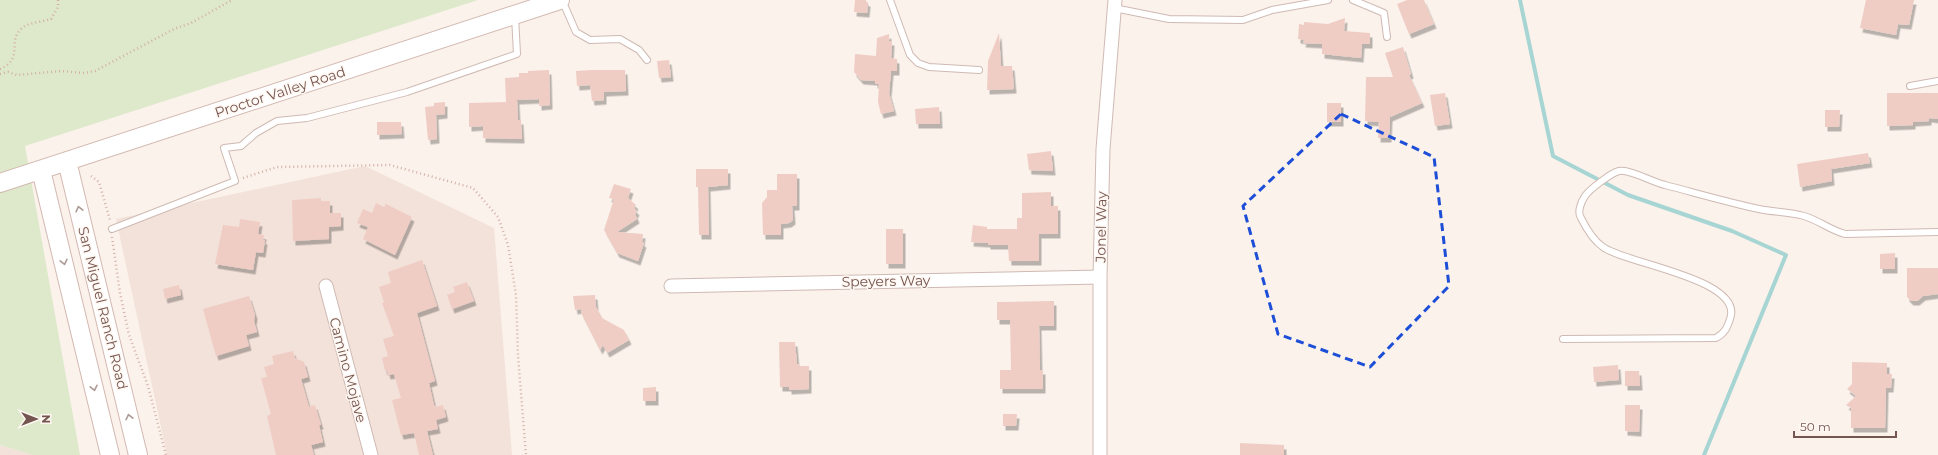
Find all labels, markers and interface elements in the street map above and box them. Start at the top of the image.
street label: Proctor Valley Road [212,62,348,122]
street label: Jonel Way [1091,191,1111,264]
one-way arrow [75,206,84,213]
street label: San Miguel Ranch Road [74,225,132,391]
one-way arrow [60,259,68,265]
street label: Speyers Way [841,271,931,291]
street label: Camino Mojave [325,315,371,425]
one-way arrow [90,385,98,391]
north arrow [16,399,56,439]
scale bar [1794,413,1896,439]
one-way arrow [125,414,134,421]
text: N [39,415,53,423]
text: 50 m [1800,419,1831,434]

